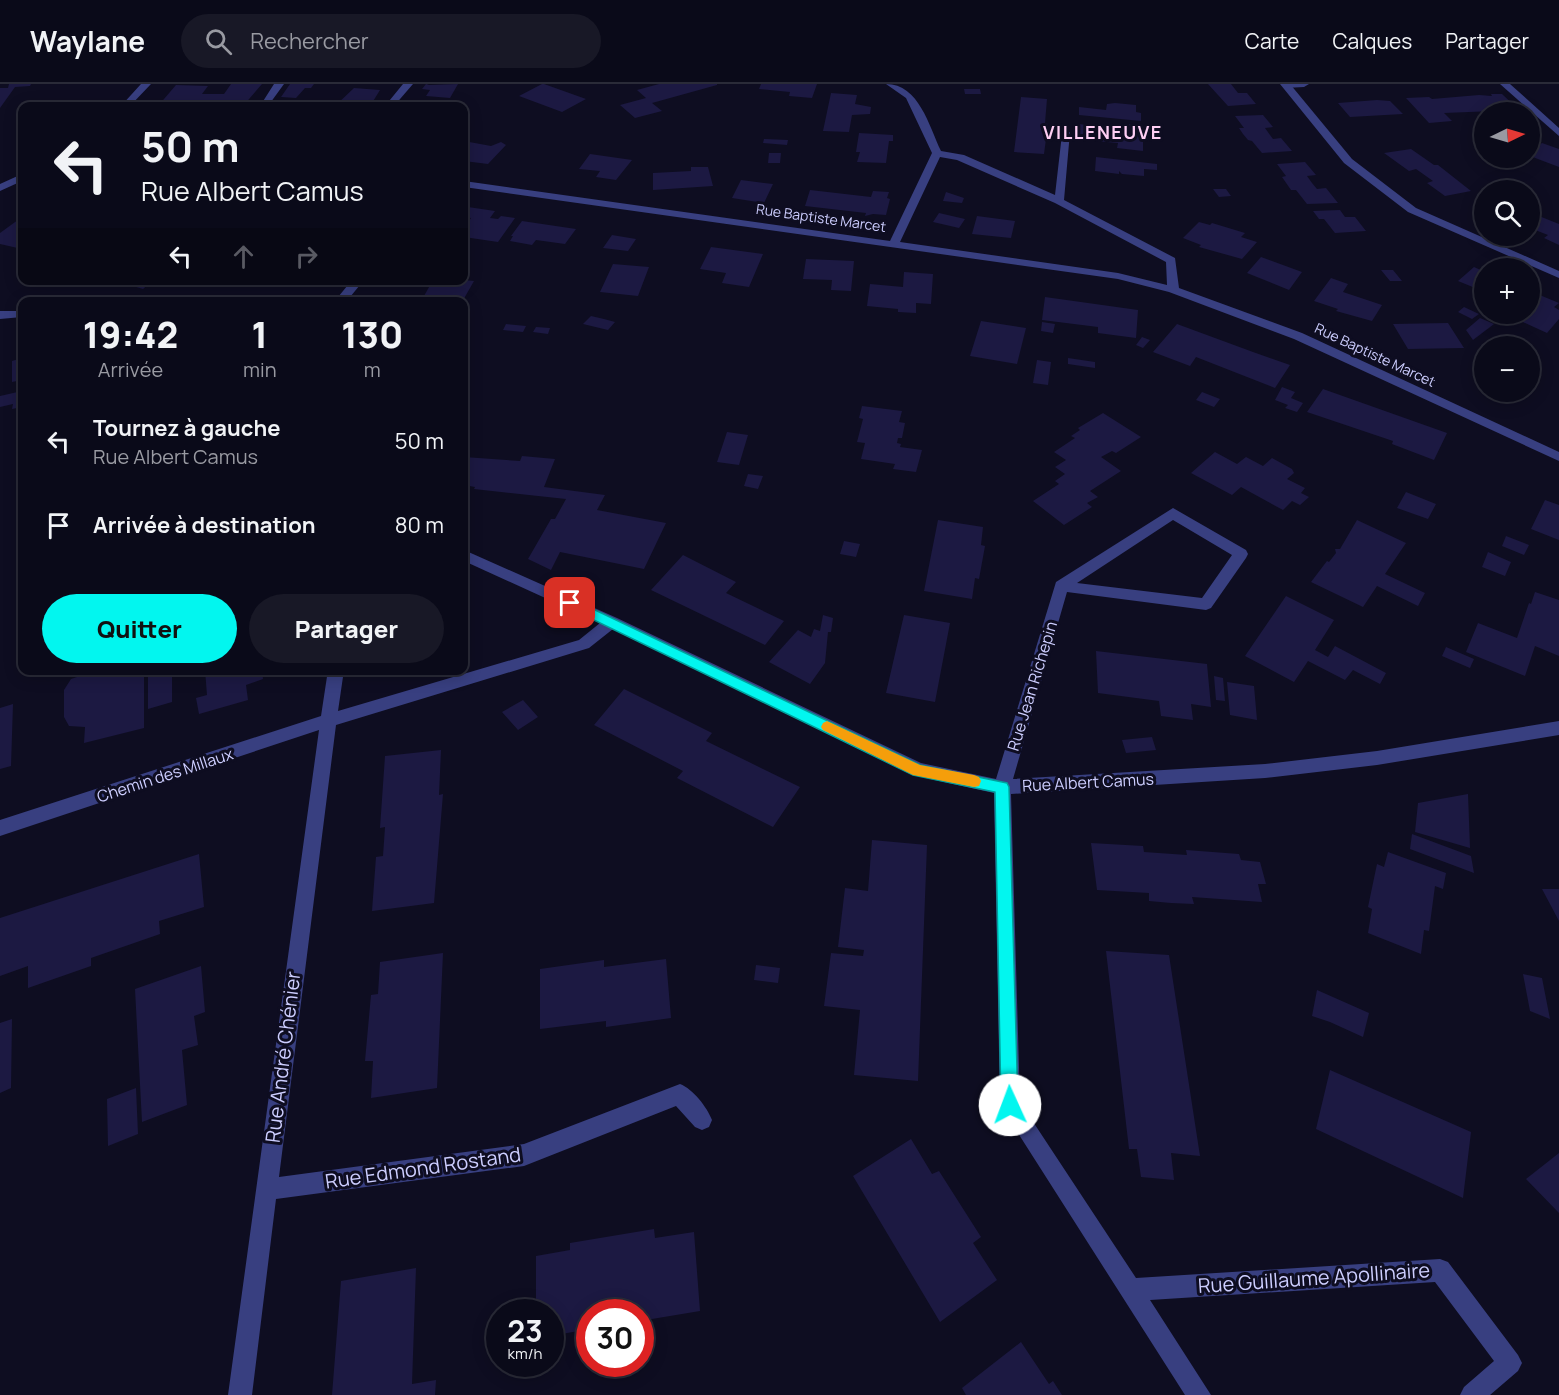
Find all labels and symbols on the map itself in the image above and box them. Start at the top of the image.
north arrow [1474,102,1540,168]
district label: VILLENEUVE [1043,120,1163,144]
street label: Rue Baptiste Marcet [755,199,888,236]
street label: Rue Baptiste Marcet [1312,318,1439,391]
pin [544,577,595,628]
street label: Rue Jean Richepin [1002,619,1062,753]
street label: Chemin des Millaux [94,742,236,807]
street label: Rue Albert Camus [1021,768,1155,796]
street label: Rue André Chénier [259,970,306,1144]
position arrow [978,1073,1042,1137]
street label: Rue Edmond Rostand [323,1140,523,1195]
street label: Rue Guillaume Apollinaire [1197,1256,1431,1299]
speed limit sign: 30 [576,1299,654,1377]

